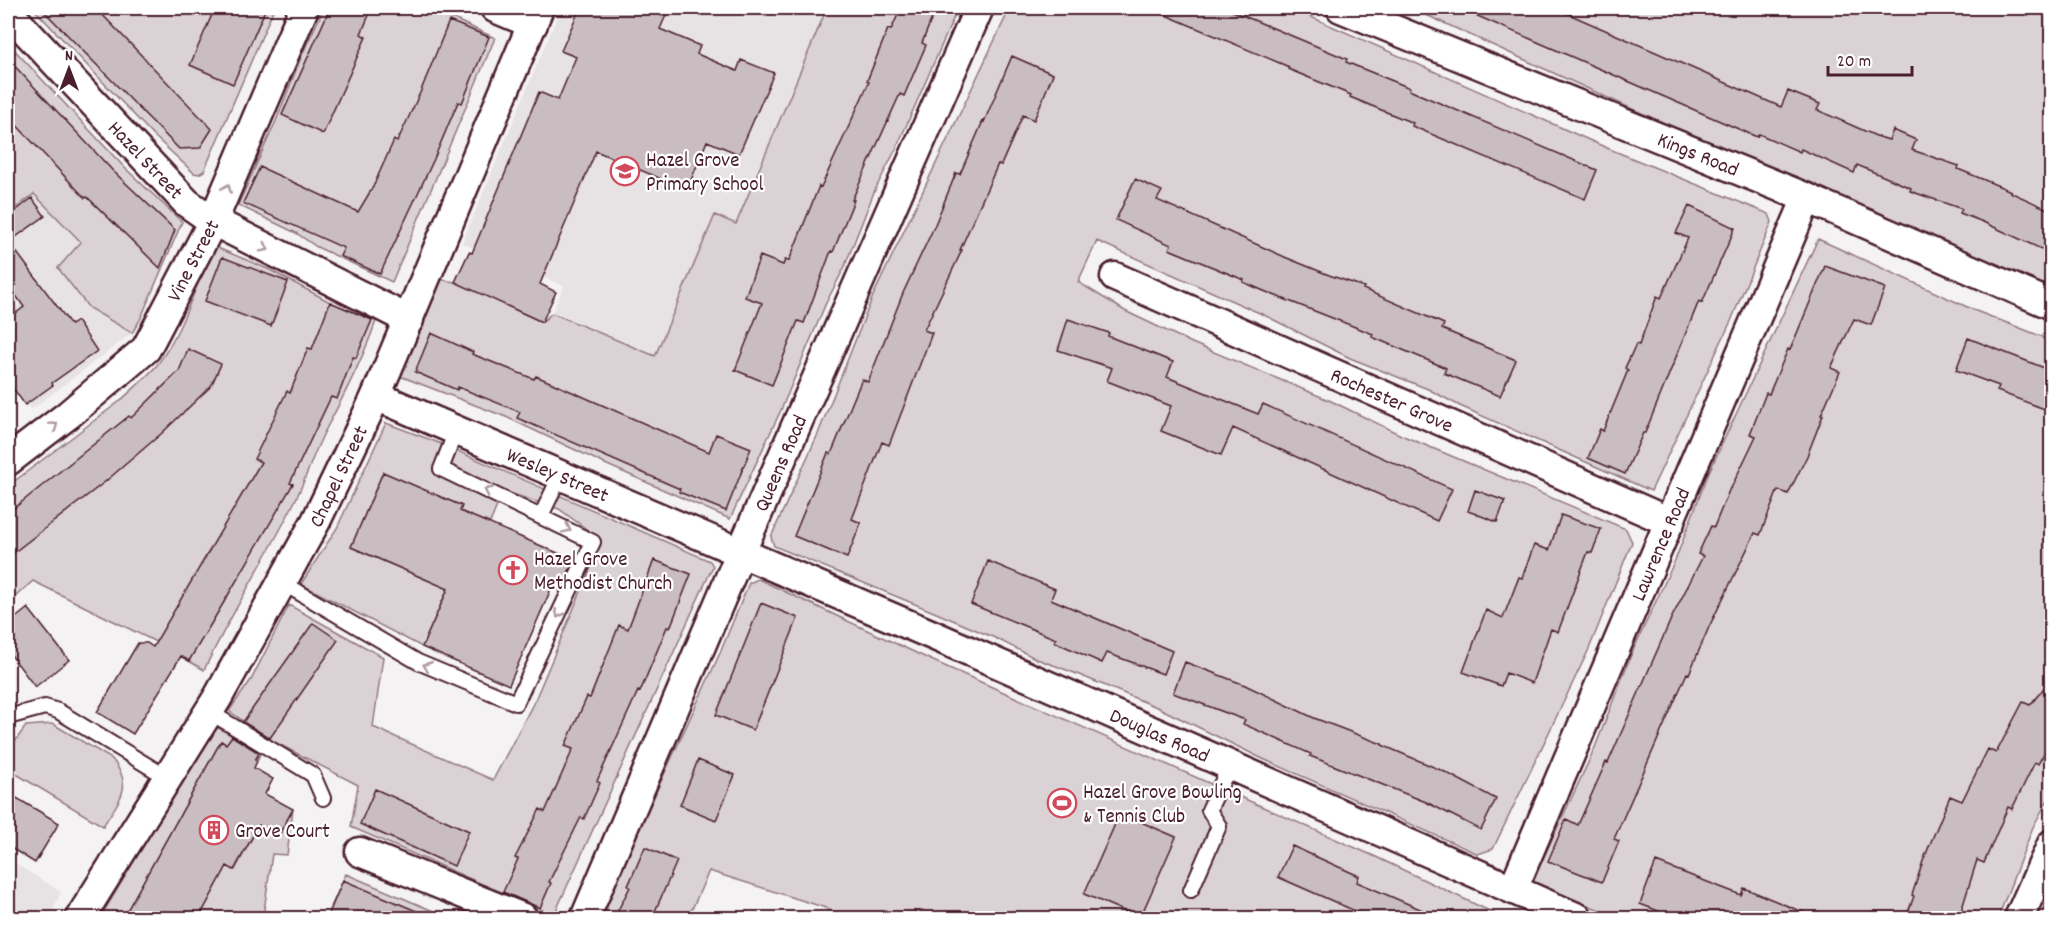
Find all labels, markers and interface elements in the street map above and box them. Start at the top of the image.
north arrow [39,39,99,99]
scale bar [1828,39,1912,77]
text: N [65,45,73,68]
text: 20 m [1837,50,1871,75]
street label: Hazel Street [99,115,189,208]
street label: Kings Road [1652,126,1743,187]
place label: Hazel Grove Primary School [646,147,764,201]
school or university icon: Hazel Grove Primary School [609,155,641,187]
one-way arrow [220,183,232,194]
street label: Vine Street [161,215,229,308]
one-way arrow [259,240,270,252]
street label: Rochester Grove [1325,362,1457,442]
street label: Queens Road [748,411,817,517]
street label: Chapel Street [303,421,378,533]
one-way arrow [47,422,58,433]
street label: Wesley Street [501,442,613,512]
street label: Lawrence Road [1625,484,1700,606]
one-way arrow [484,487,495,499]
one-way arrow [561,522,572,533]
place label: Hazel Grove Methodist Church [534,546,672,600]
church icon: Hazel Grove Methodist Church [497,554,529,586]
one-way arrow [555,607,567,618]
one-way arrow [422,661,433,673]
street label: Douglas Road [1104,702,1213,772]
place label: Hazel Grove Bowling & Tennis Club [1083,779,1242,833]
sports icon: Hazel Grove Bowling & Tennis Club [1046,787,1078,819]
building icon: Grove Court [198,814,230,846]
place label: Grove Court [235,818,330,848]

